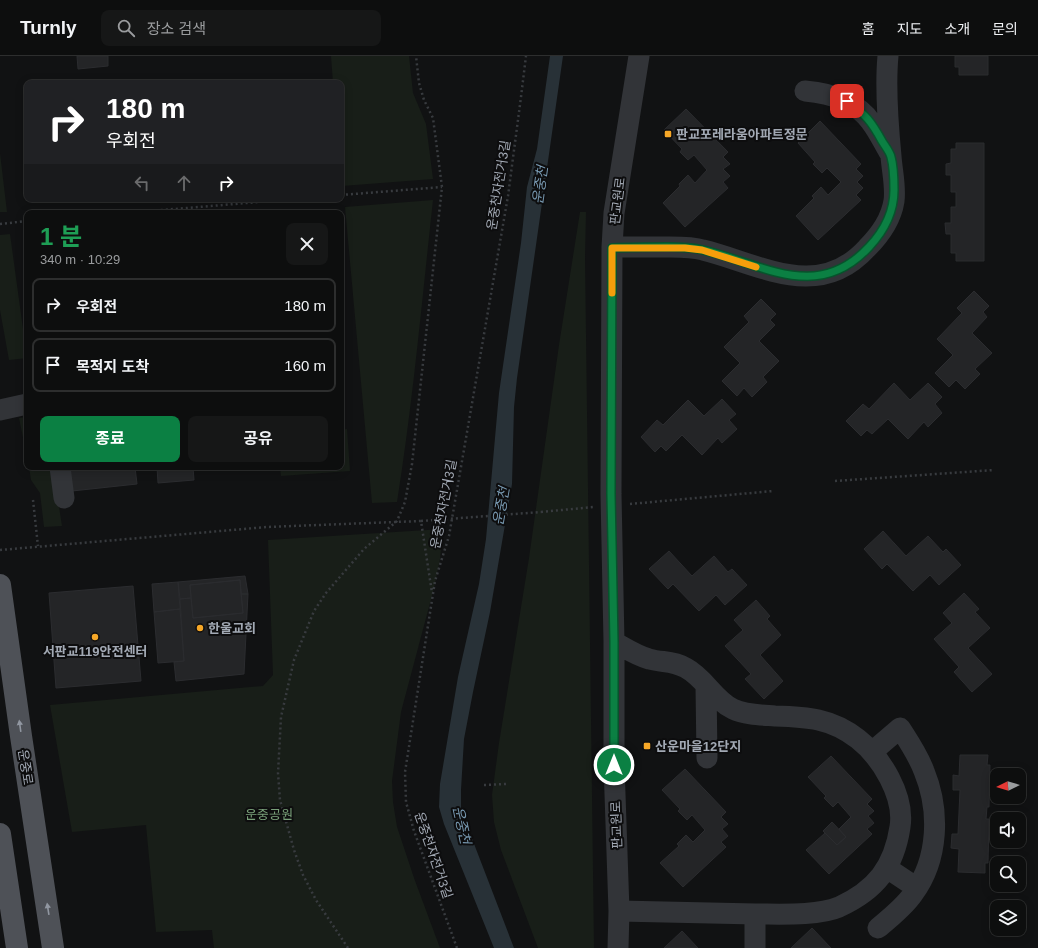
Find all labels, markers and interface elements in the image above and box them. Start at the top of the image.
search box [101,10,381,46]
text: Turnly [20,17,77,38]
icon: search [115,17,137,39]
text: 장소 검색 [147,20,206,37]
text: 홈 [862,21,875,37]
text: 지도 [897,21,922,37]
text: 소개 [944,21,970,37]
text: 문의 [992,21,1018,37]
pin [830,84,864,118]
icon: arrive [836,90,858,112]
text: 180 m [106,93,185,124]
icon: right [40,96,92,148]
place label: 판교포레라움아파트정문 [676,127,808,142]
marker: 판교포레라움아파트정문 [663,129,673,139]
text: 우회전 [106,131,156,151]
street label: 운중천자전거3길 [484,139,513,231]
water label: 운중천 [529,164,551,205]
icon: left [131,172,153,194]
icon: ahead [173,172,195,194]
icon: right [215,172,237,194]
street label: 판교원로 [607,176,628,226]
text: 1 분 [40,223,82,250]
button: close [286,223,328,265]
text: 340 m · 10:29 [40,252,120,267]
icon: right [42,294,64,316]
text: 180 m [284,297,326,314]
text: 우회전 [76,298,117,315]
icon: arrive [42,354,64,376]
text: 160 m [284,357,326,374]
text: 목적지 도착 [76,358,149,375]
button: 종료 [40,416,180,462]
button: 공유 [188,416,328,462]
street label: 운중천자전거3길 [427,458,460,550]
water label: 운중천 [490,484,512,526]
place label: 한울교회 [208,621,256,636]
marker: 한울교회 [195,623,205,633]
marker: 서판교119안전센터 [90,632,100,642]
place label: 서판교119안전센터 [43,644,147,659]
one-way arrow [17,719,23,732]
place label: 산운마을12단지 [655,739,741,754]
marker: 산운마을12단지 [642,741,652,751]
position arrow [593,744,635,786]
street label: 운중로 [15,748,36,786]
north arrow [990,768,1026,804]
map controls [990,768,1026,936]
street label: 판교원로 [608,801,625,849]
water label: 운중천 [450,804,474,847]
park label: 운중공원 [245,807,293,822]
street label: 운중천자전거3길 [412,810,455,901]
button: sound [990,812,1026,848]
button: search [990,856,1026,892]
button: layers [990,900,1026,936]
one-way arrow [45,903,51,916]

